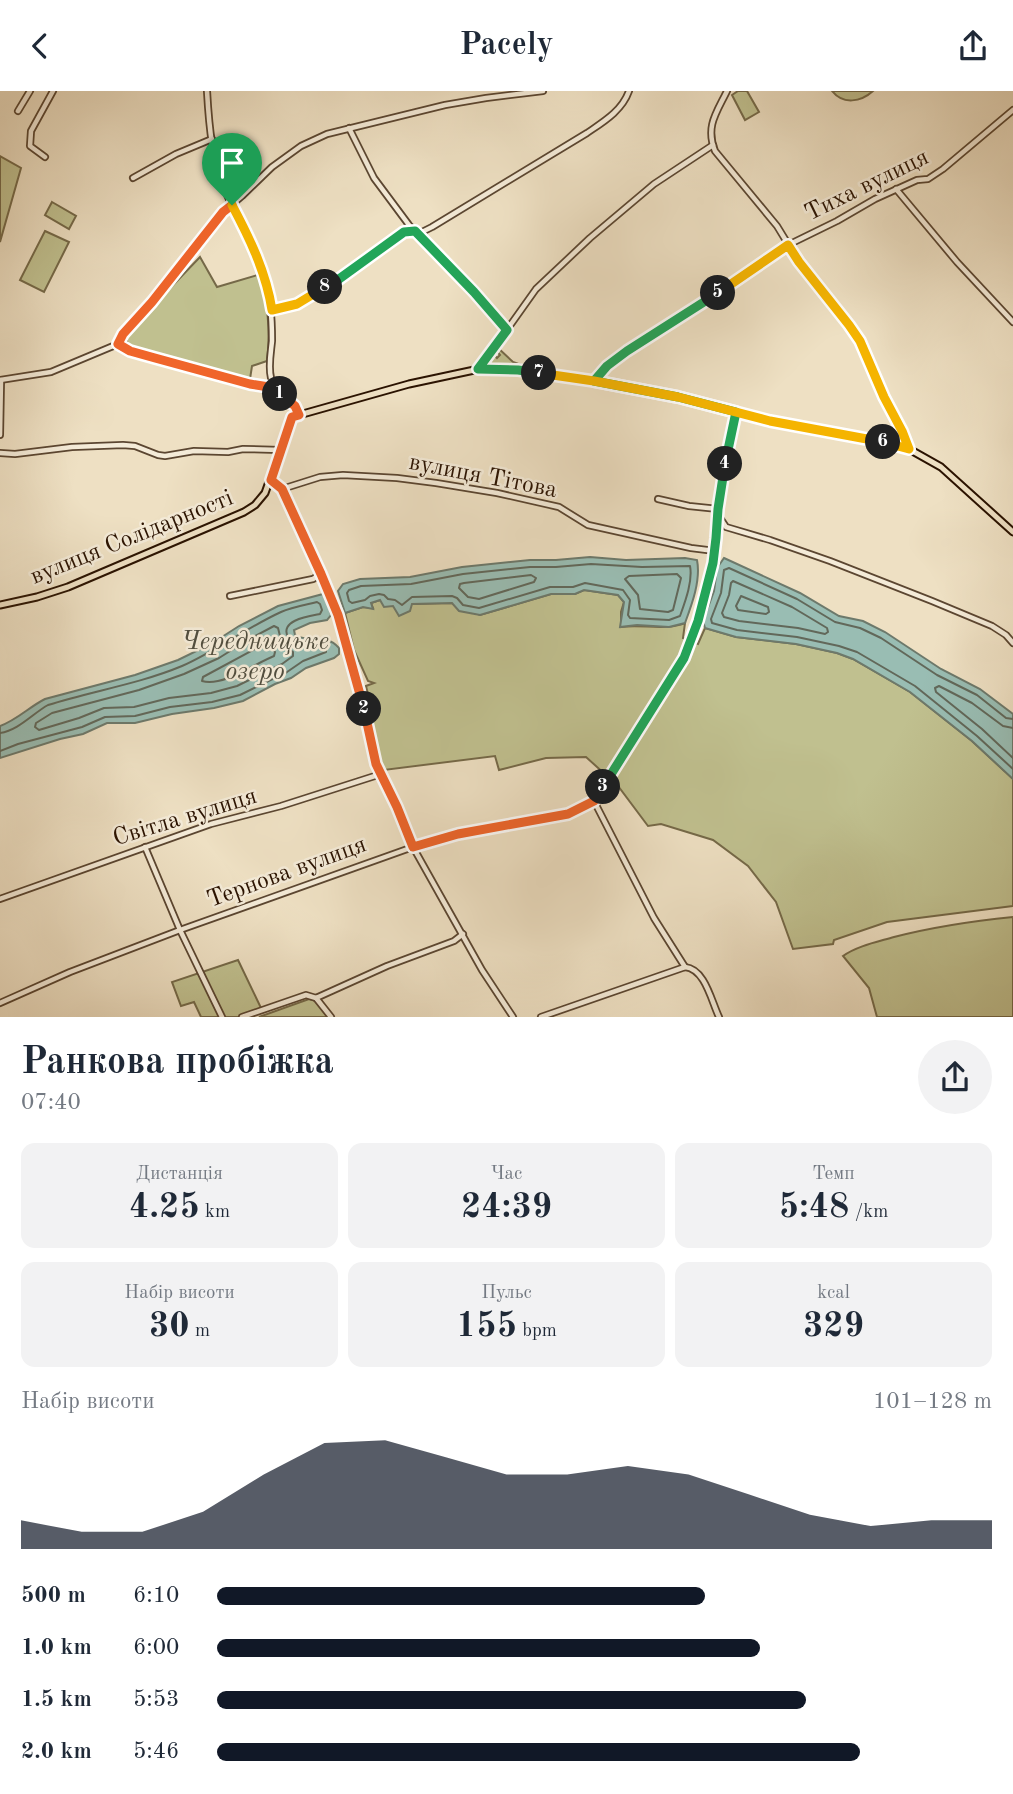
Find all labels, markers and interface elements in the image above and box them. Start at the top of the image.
icon: back [21,27,59,65]
icon: share [954,27,992,65]
text: Pacely [459,30,554,62]
pin [202,133,262,205]
icon: arrive [213,144,251,182]
street label: Тиха вулиця [801,146,933,226]
pin: 8 [308,269,342,305]
pin: 5 [700,275,736,311]
text: 8 [319,277,330,296]
text: 5 [712,283,723,302]
pin: 7 [522,355,556,391]
text: 7 [533,363,544,382]
pin: 1 [262,377,298,411]
text: 1 [274,384,285,403]
pin: 6 [866,425,900,459]
text: 6 [877,432,888,451]
pin: 4 [708,447,742,481]
street label: вулиця Тітова [407,451,559,503]
text: 4 [719,454,730,473]
street label: вулиця Солідарності [27,486,237,590]
water label: Чередницьке озеро [181,629,329,685]
pin: 2 [346,691,382,727]
text: 2 [358,699,369,718]
pin: 3 [586,769,620,805]
text: 3 [597,777,608,796]
street label: Світла вулиця [110,785,260,851]
street label: Тернова вулиця [204,833,370,913]
button: share [918,1040,992,1114]
text: Ранкова пробіжка [21,1044,334,1082]
text: 07:40 [21,1091,81,1114]
text: Дистанція [136,1165,223,1184]
text: Час [491,1165,522,1184]
text: Темп [812,1165,855,1184]
text: 4.25 [129,1190,200,1225]
text: 24:39 [461,1190,552,1225]
text: 5:48 [779,1190,849,1225]
text: km [200,1203,230,1222]
text: /km [849,1203,888,1222]
text: Набір висоти [124,1284,235,1303]
text: Пульс [481,1284,532,1303]
text: kcal [817,1284,850,1303]
text: 30 [149,1309,190,1344]
text: 155 [456,1309,517,1344]
text: 329 [803,1309,864,1344]
text: m [190,1322,210,1341]
text: bpm [517,1322,557,1341]
text: Набір висоти [21,1390,155,1413]
text: 101–128 m [873,1390,992,1413]
text: 500 m [21,1584,86,1607]
text: 6:10 [133,1584,179,1607]
text: 1.0 km [21,1636,92,1659]
text: 6:00 [133,1636,179,1659]
text: 1.5 km [21,1688,92,1711]
text: 5:53 [133,1688,179,1711]
text: 2.0 km [21,1740,92,1763]
text: 5:46 [133,1740,179,1763]

